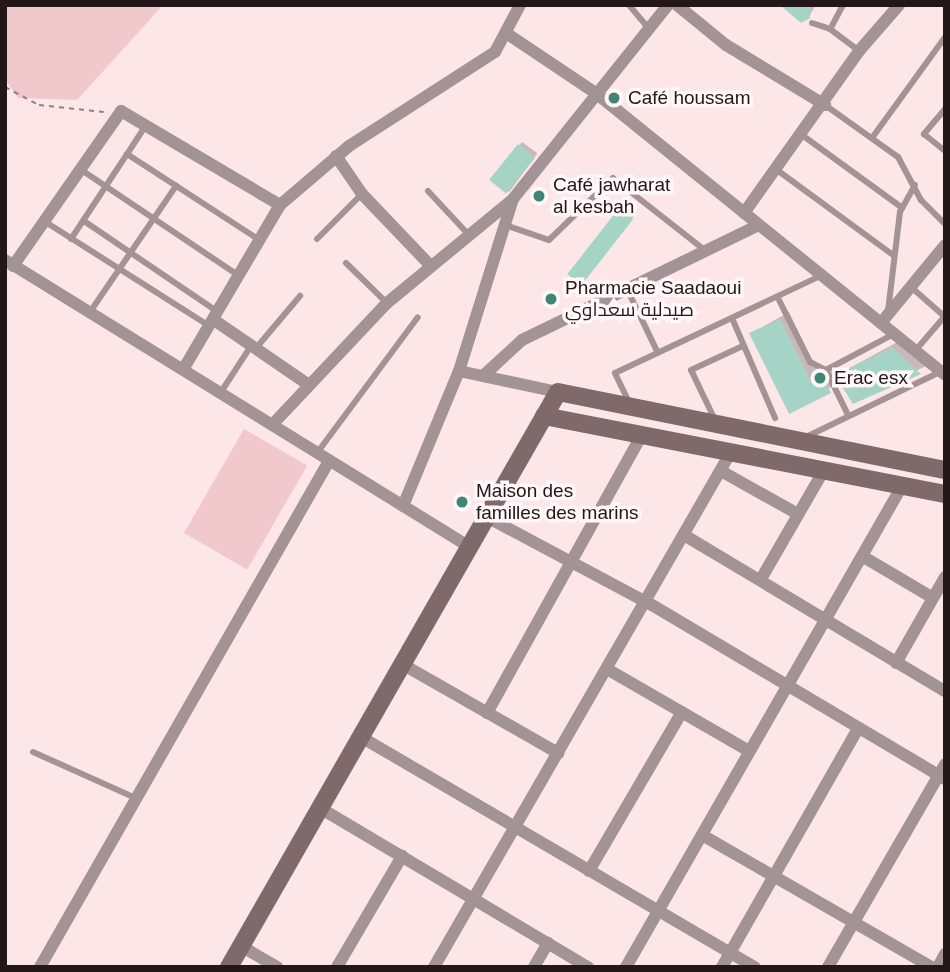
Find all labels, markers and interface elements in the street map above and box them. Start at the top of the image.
place label: Café houssam [628,87,751,109]
marker: Café houssam [606,90,622,106]
place label: Café jawharat al kesbah [553,174,670,218]
marker: Café jawharat al kesbah [531,188,547,204]
place label: Pharmacie Saadaoui صيدلية سعداوي [565,277,741,321]
marker: Pharmacie Saadaoui صيدلية سعداوي [543,291,559,307]
place label: Erac esx [834,367,908,389]
marker: Erac esx [812,370,828,386]
place label: Maison des familles des marins [476,480,639,524]
marker: Maison des familles des marins [454,494,470,510]

